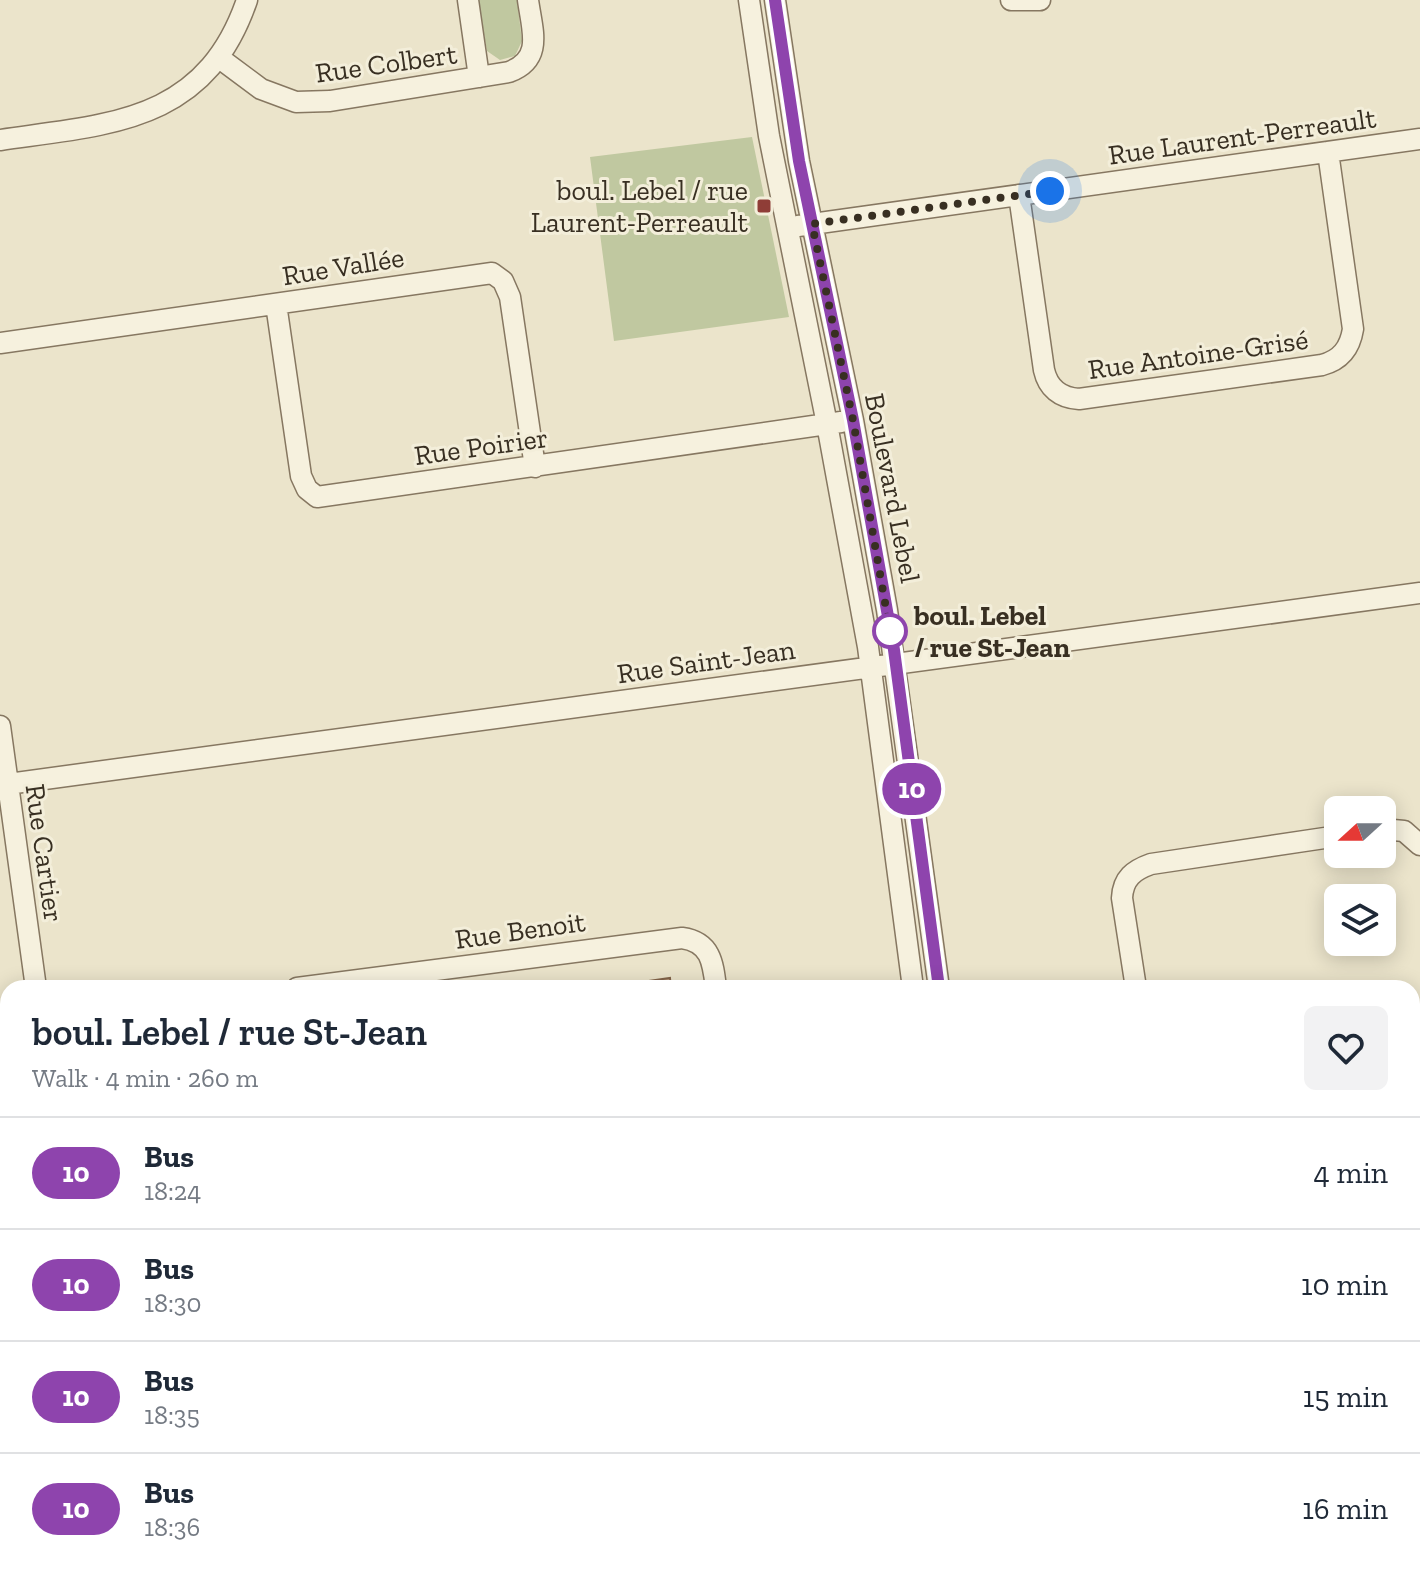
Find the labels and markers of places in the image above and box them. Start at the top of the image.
place label: boul. Lebel / rue Laurent-Perreault [531,174,749,239]
marker: boul. Lebel / rue Laurent-Perreault [755,197,773,215]
place label: boul. Lebel / rue St-Jean [913,599,1070,664]
marker: boul. Lebel / rue St-Jean [873,614,907,648]

